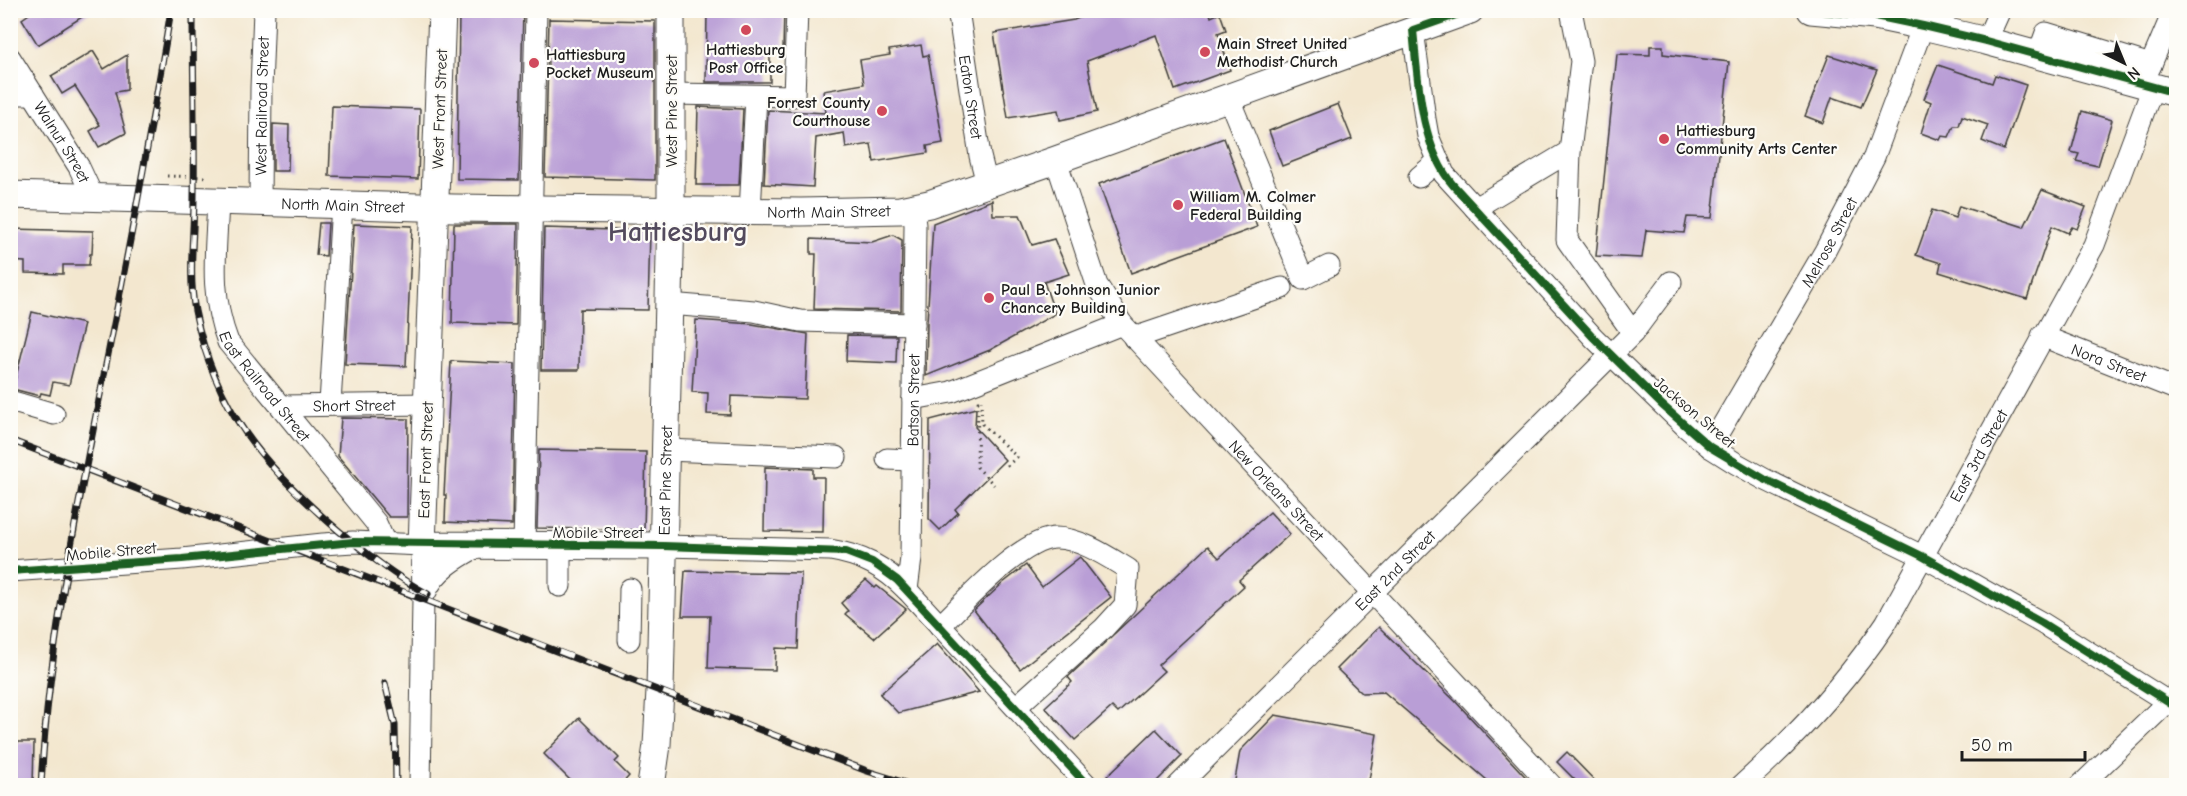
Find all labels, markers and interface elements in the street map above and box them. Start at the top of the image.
marker: Hattiesburg Post Office [739,23,753,37]
north arrow [2094,33,2154,93]
place label: Main Street United Methodist Church [1217,35,1347,71]
street label: West Railroad Street [252,36,273,176]
place label: Hattiesburg Post Office [706,41,786,77]
marker: Main Street United Methodist Church [1198,45,1212,59]
place label: Hattiesburg Pocket Museum [546,46,654,82]
street label: West Front Street [429,48,451,169]
street label: West Pine Street [663,54,681,167]
street label: Eaton Street [955,54,985,141]
marker: Hattiesburg Pocket Museum [527,56,541,70]
text: N [2124,63,2144,83]
place label: Forrest County Courthouse [767,94,871,130]
street label: Walnut Street [30,99,93,186]
marker: Forrest County Courthouse [875,104,889,118]
place label: Hattiesburg Community Arts Center [1676,122,1837,158]
marker: Hattiesburg Community Arts Center [1657,132,1671,146]
place label: William M. Colmer Federal Building [1190,188,1316,224]
street label: Melrose Street [1798,194,1862,291]
street label: North Main Street [281,195,405,217]
marker: William M. Colmer Federal Building [1171,198,1185,212]
street label: North Main Street [767,202,891,222]
district label: Hattiesburg [608,216,748,248]
place label: Paul B. Johnson Junior Chancery Building [1001,281,1160,317]
marker: Paul B. Johnson Junior Chancery Building [982,291,996,305]
street label: East Railroad Street [215,329,314,446]
street label: Nora Street [2069,341,2149,386]
street label: Batson Street [904,354,923,446]
street label: Jackson Street [1650,374,1739,452]
street label: Short Street [313,396,396,416]
street label: East Front Street [415,401,437,519]
street label: East 3rd Street [1947,406,2012,505]
street label: East Pine Street [656,425,676,536]
street label: New Orleans Street [1225,437,1327,545]
street label: Mobile Street [553,524,644,542]
street label: East 2nd Street [1352,527,1440,614]
street label: Mobile Street [65,539,158,565]
scale bar [1962,724,2085,762]
text: 50 m [1971,735,2013,756]

